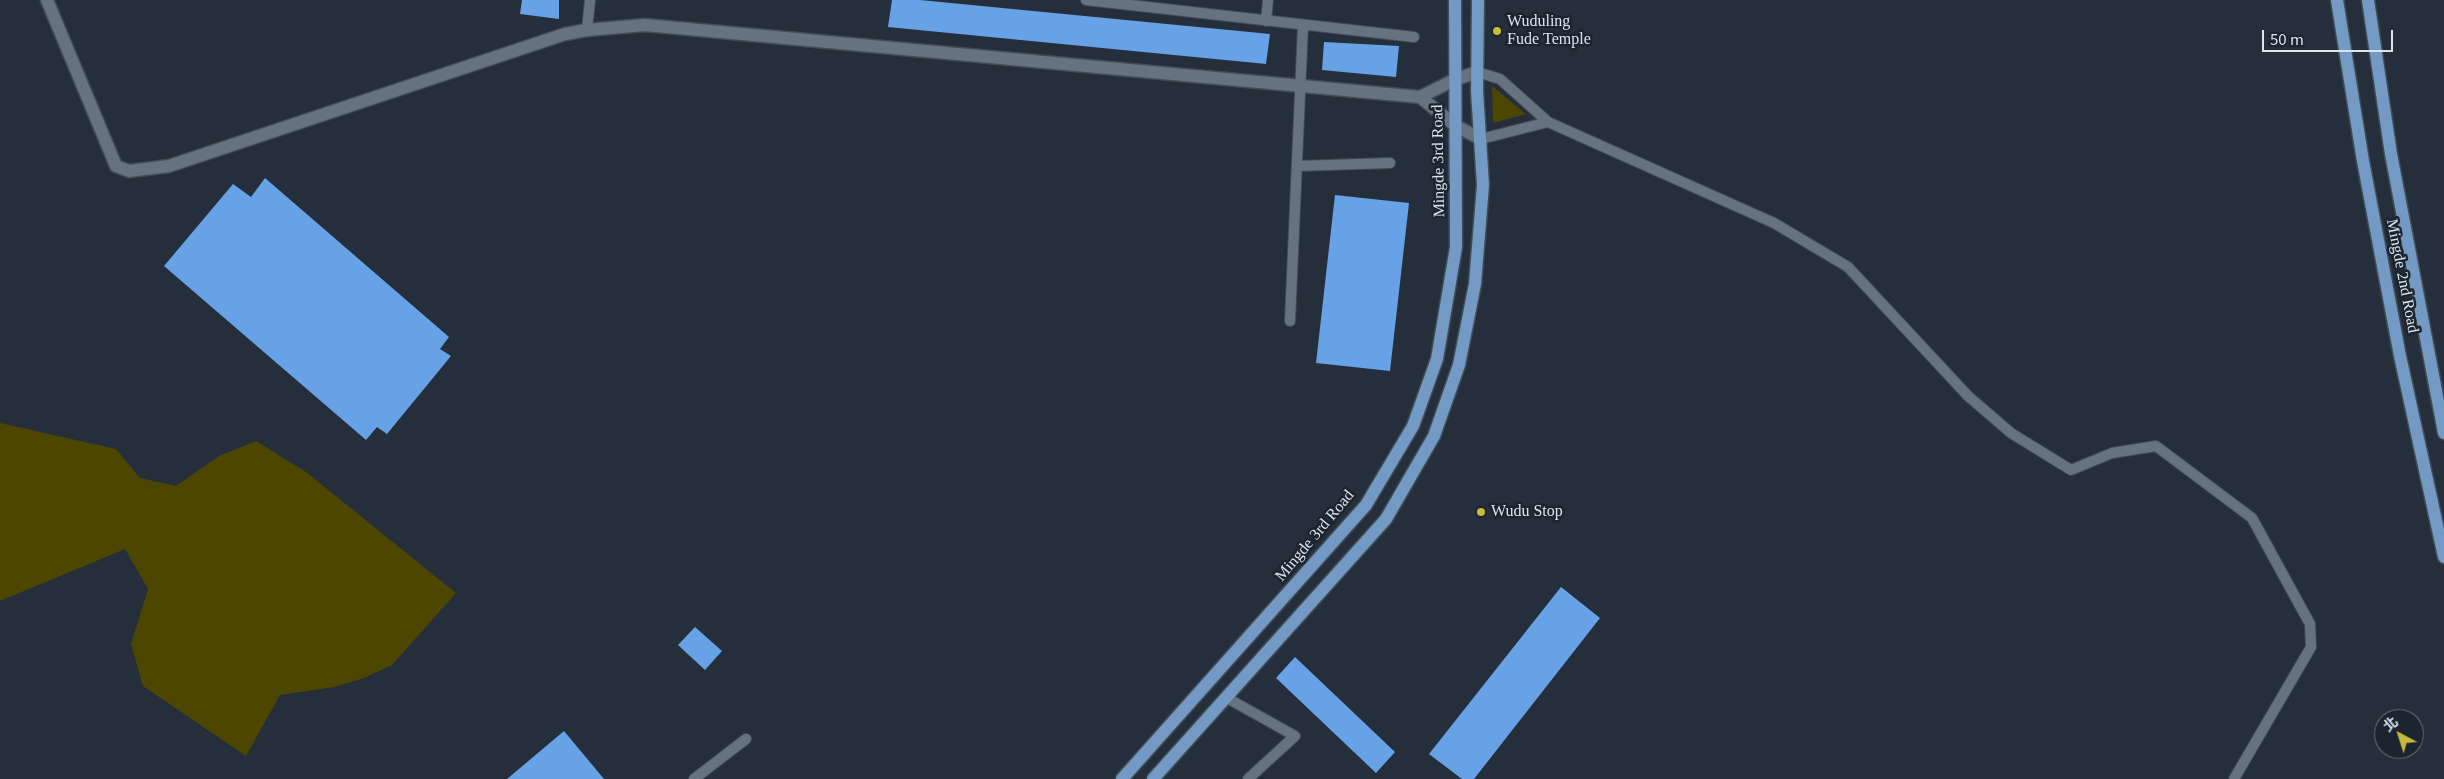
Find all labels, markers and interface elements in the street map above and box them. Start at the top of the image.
place label: Wuduling Fude Temple [1507,12,1603,50]
scale bar [2264,20,2395,52]
marker: Wuduling Fude Temple [1491,25,1503,37]
text: 50 m [2270,28,2304,49]
street label: Mingde 3rd Road [1428,98,1450,224]
street label: Mingde 2nd Road [2380,211,2424,341]
street label: Mingde 3rd Road [1268,482,1362,590]
place label: Wudu Stop [1491,502,1572,522]
marker: Wudu Stop [1475,506,1487,518]
north arrow [2374,709,2424,759]
text: 北 [2378,711,2402,735]

